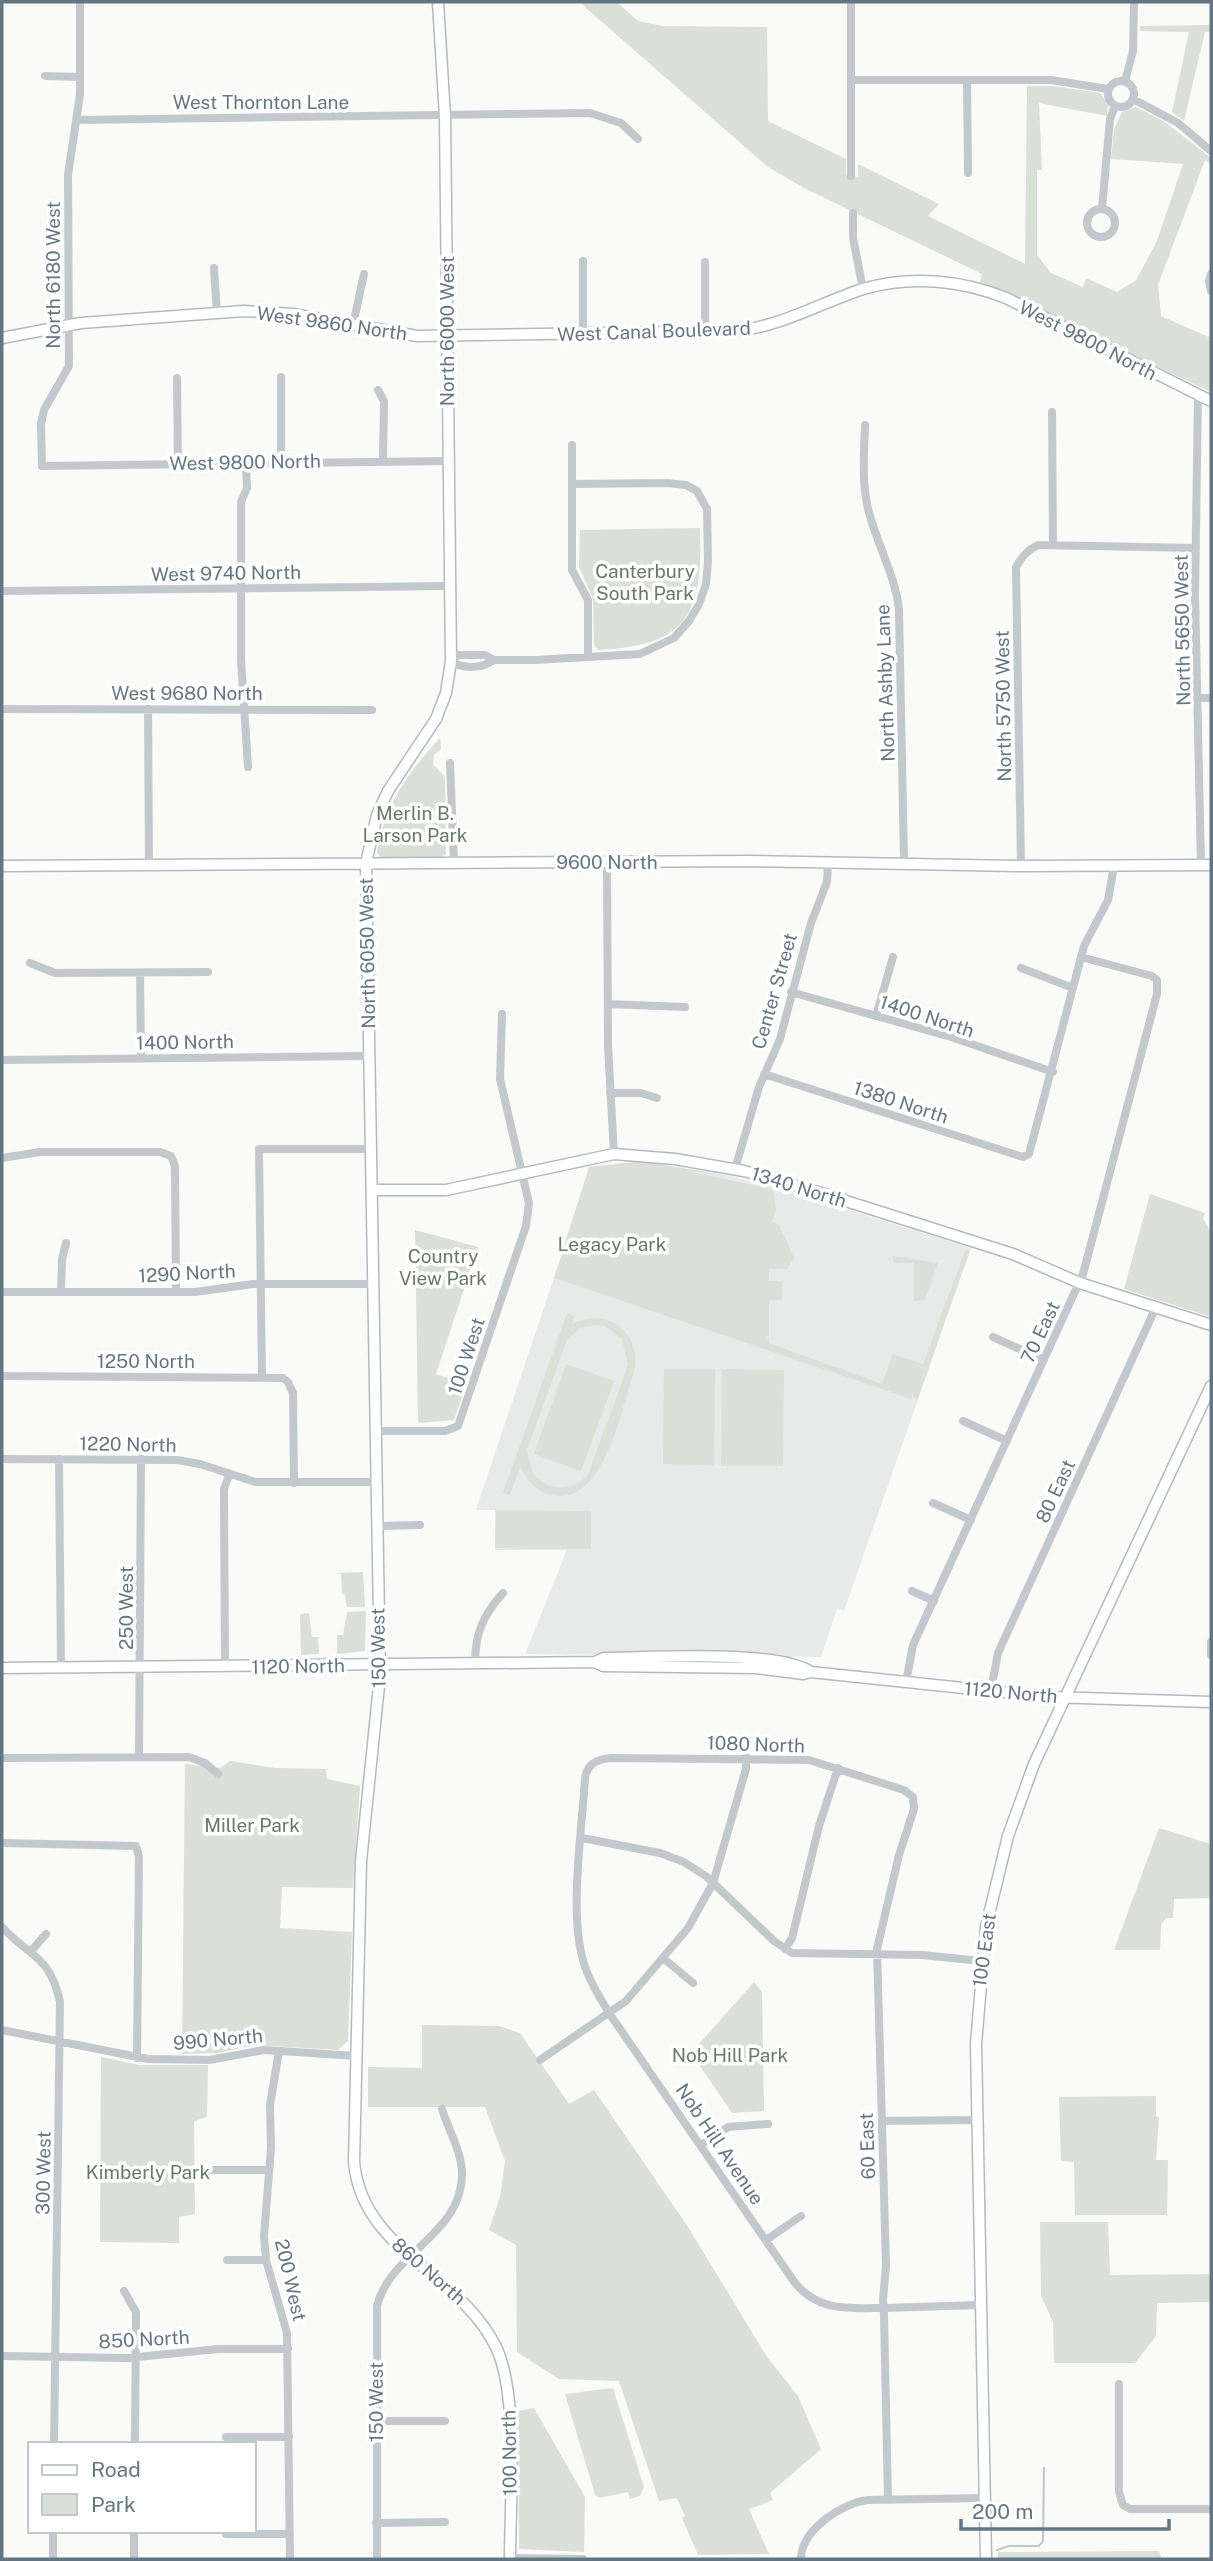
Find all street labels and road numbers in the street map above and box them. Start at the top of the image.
street label: West Thornton Lane [173,91,349,113]
street label: North 6180 West [42,201,64,349]
street label: North 6000 West [436,256,458,406]
street label: West 9800 North [1016,296,1160,384]
street label: West 9860 North [255,302,409,344]
street label: West Canal Boulevard [557,317,751,345]
street label: West 9800 North [169,450,321,474]
street label: North 5650 West [1170,554,1194,706]
street label: West 9740 North [151,561,301,585]
street label: North Ashby Lane [871,604,899,762]
street label: North 5750 West [991,630,1015,782]
street label: West 9680 North [111,682,263,704]
street label: 9600 North [556,851,658,873]
street label: North 6050 West [355,877,379,1029]
street label: Center Street [747,930,801,1052]
street label: 1400 North [877,990,977,1042]
street label: 1400 North [136,1030,234,1054]
street label: 1380 North [851,1076,951,1128]
street label: 1340 North [749,1162,849,1212]
street label: 1290 North [138,1259,236,1287]
street label: 70 East [1016,1297,1064,1367]
street label: 100 West [443,1315,489,1397]
street label: 1250 North [97,1350,195,1372]
street label: 1220 North [79,1432,177,1456]
street label: 80 East [1031,1456,1079,1526]
street label: 250 West [115,1566,137,1650]
street label: 150 West [366,1608,390,1688]
street label: 1120 North [251,1654,345,1678]
street label: 1120 North [963,1677,1059,1707]
street label: 1080 North [707,1731,805,1757]
street label: 100 East [968,1912,1000,1988]
street label: 990 North [172,2024,264,2054]
street label: Nob Hill Avenue [671,2079,769,2209]
street label: 60 East [855,2112,879,2180]
street label: 300 West [31,2131,55,2215]
street label: 860 North [388,2233,470,2309]
street label: 200 West [271,2237,311,2323]
street label: 850 North [98,2326,190,2352]
street label: 150 West [365,2362,387,2442]
street label: 100 North [497,2410,521,2496]

